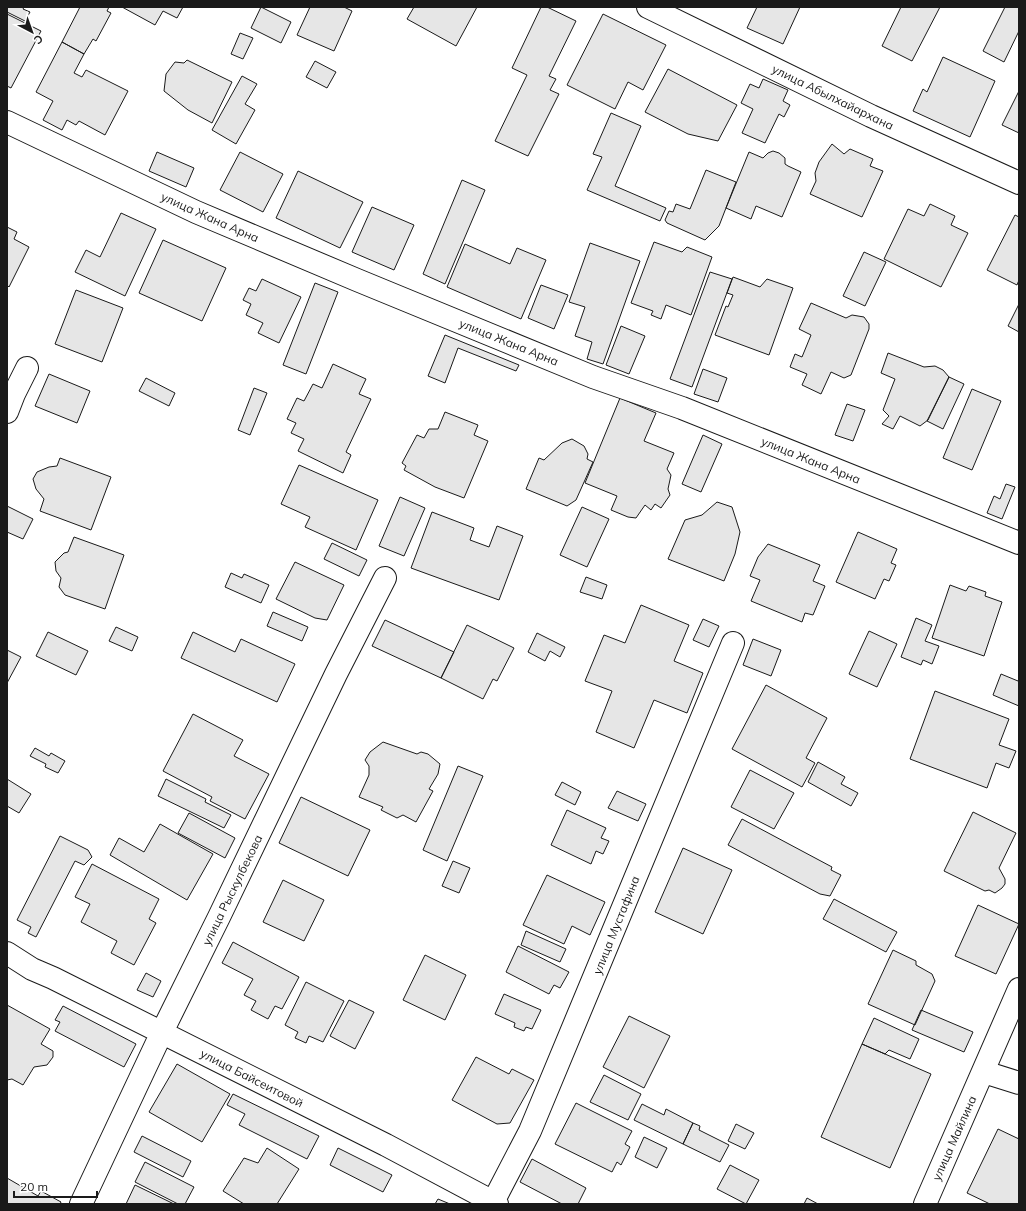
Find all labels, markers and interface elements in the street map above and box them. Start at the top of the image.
north arrow [12,12,52,52]
text: С [31,32,46,48]
street label: улица Абылхайархана [770,61,896,133]
street label: улица Жана Арна [159,189,261,245]
street label: улица Жана Арна [457,315,561,369]
street label: улица Жана Арна [759,433,863,487]
street label: улица Рыскулбекова [199,832,265,948]
street label: улица Мустафина [589,873,643,977]
street label: улица Байсеитовой [198,1045,306,1111]
street label: улица Майлина [929,1093,979,1183]
scale bar [14,1173,97,1199]
text: 20 m [20,1179,48,1194]

